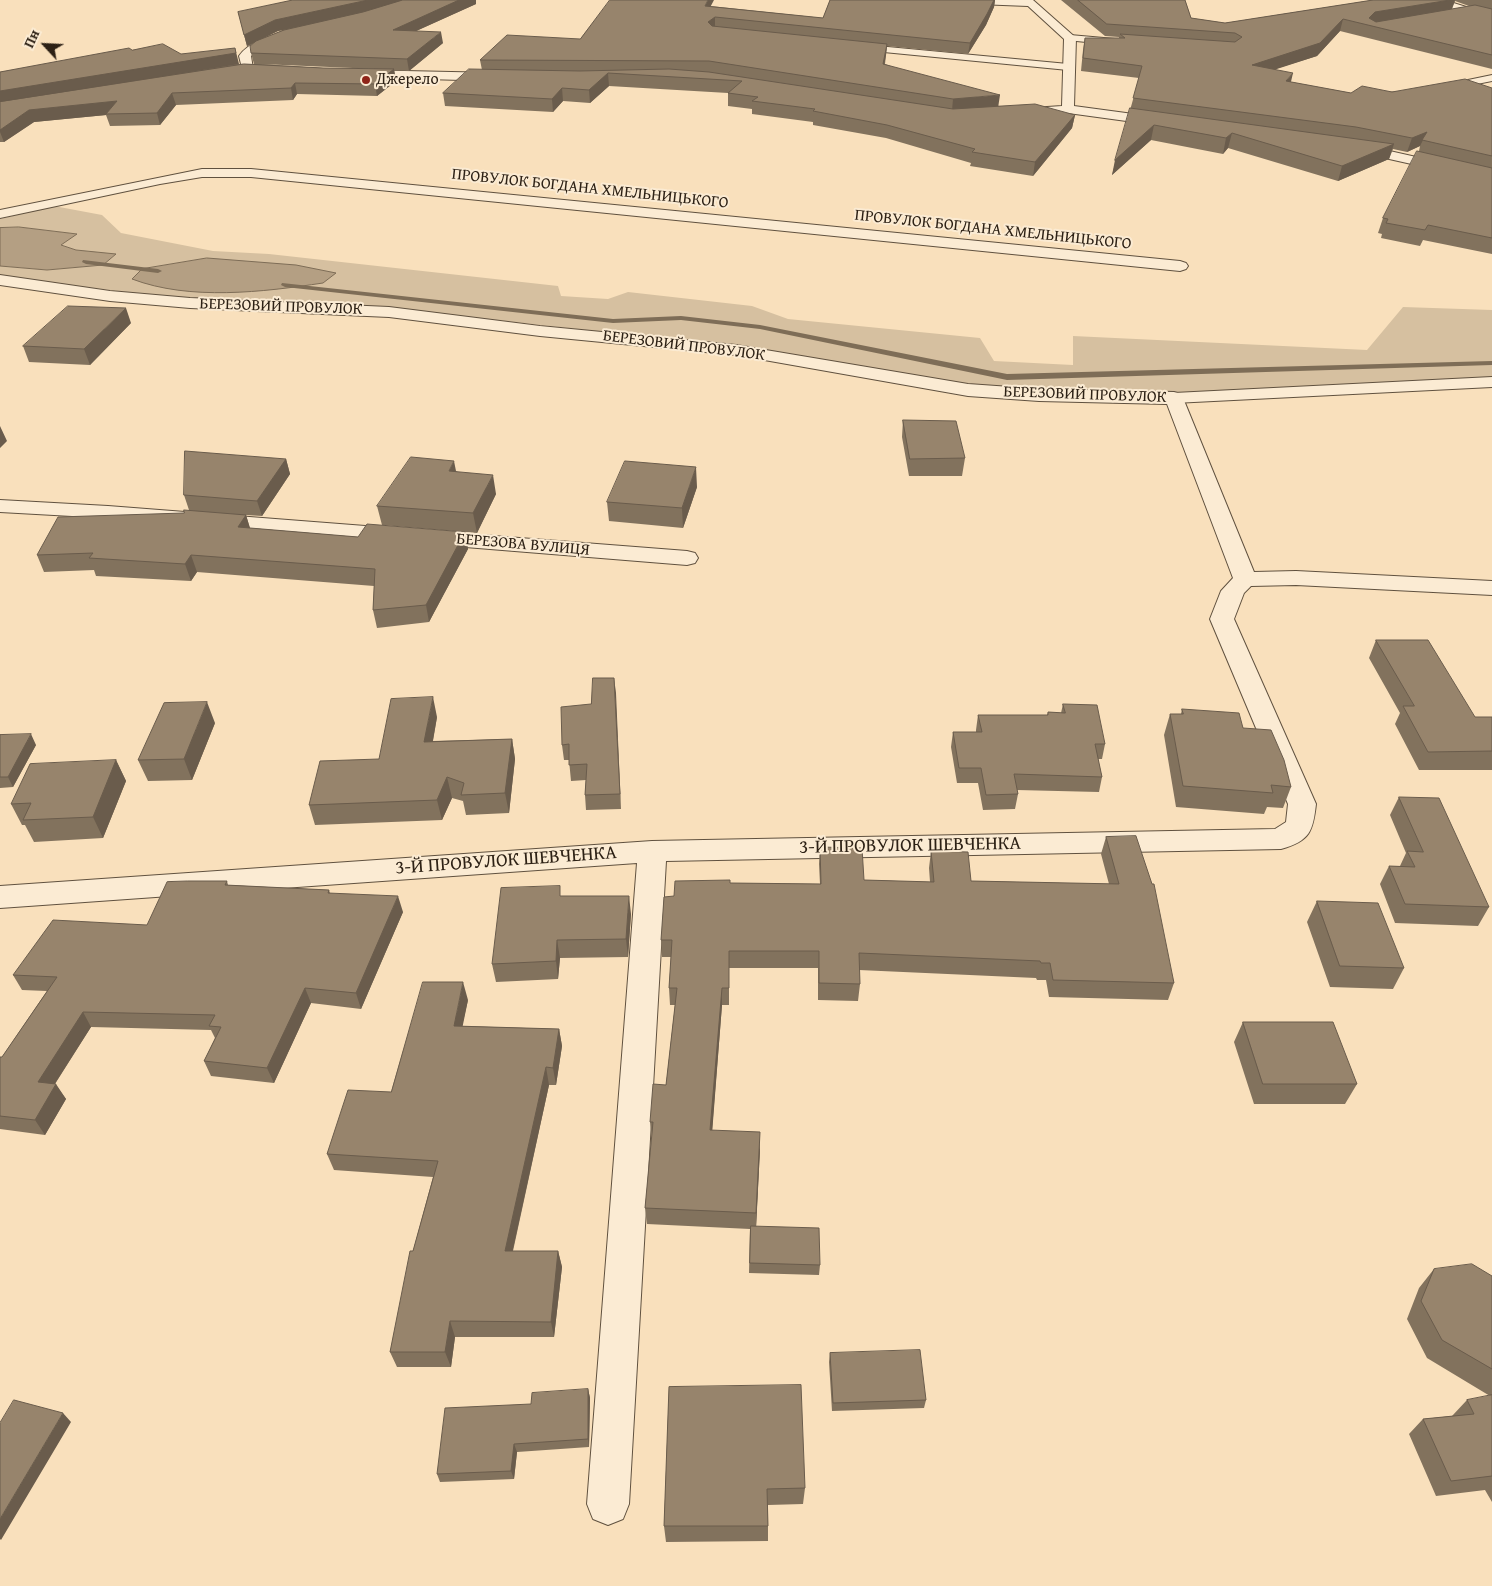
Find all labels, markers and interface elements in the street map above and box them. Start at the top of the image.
north arrow [20,20,70,70]
text: Пн [19,26,44,51]
place label: Джерело [376,70,439,90]
marker: Джерело [360,74,372,86]
street label: ПРОВУЛОК БОГДАНА ХМЕЛЬНИЦЬКОГО [451,165,729,213]
street label: ПРОВУЛОК БОГДАНА ХМЕЛЬНИЦЬКОГО [854,206,1132,254]
street label: БЕРЕЗОВИЙ ПРОВУЛОК [199,295,363,319]
street label: БЕРЕЗОВИЙ ПРОВУЛОК [602,327,766,365]
street label: БЕРЕЗОВИЙ ПРОВУЛОК [1003,383,1167,407]
street label: БЕРЕЗОВА ВУЛИЦЯ [456,530,590,560]
street label: 3-Й ПРОВУЛОК ШЕВЧЕНКА [799,833,1021,859]
street label: 3-Й ПРОВУЛОК ШЕВЧЕНКА [395,842,617,880]

